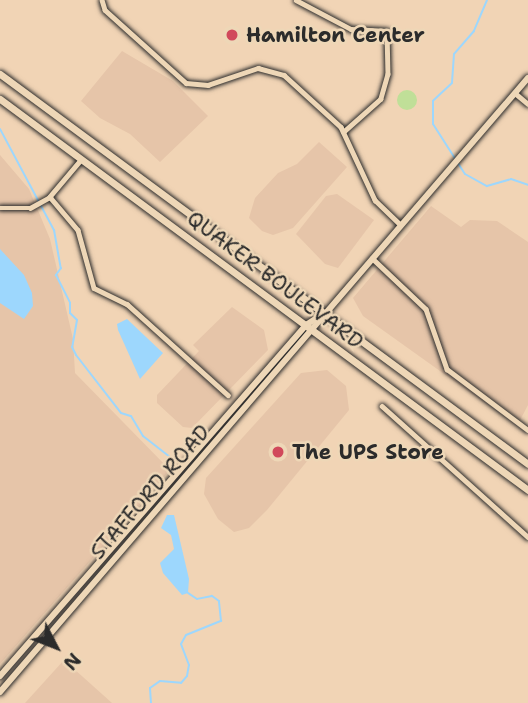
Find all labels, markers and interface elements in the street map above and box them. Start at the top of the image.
place label: Hamilton Center [246,22,425,48]
marker: Hamilton Center [224,27,240,43]
street label: QUAKER BOULEVARD [182,206,368,354]
street label: STAFFORD ROAD [85,420,215,564]
place label: The UPS Store [292,439,444,465]
marker: The UPS Store [270,444,286,460]
north arrow [21,612,91,682]
text: N [58,647,86,675]

